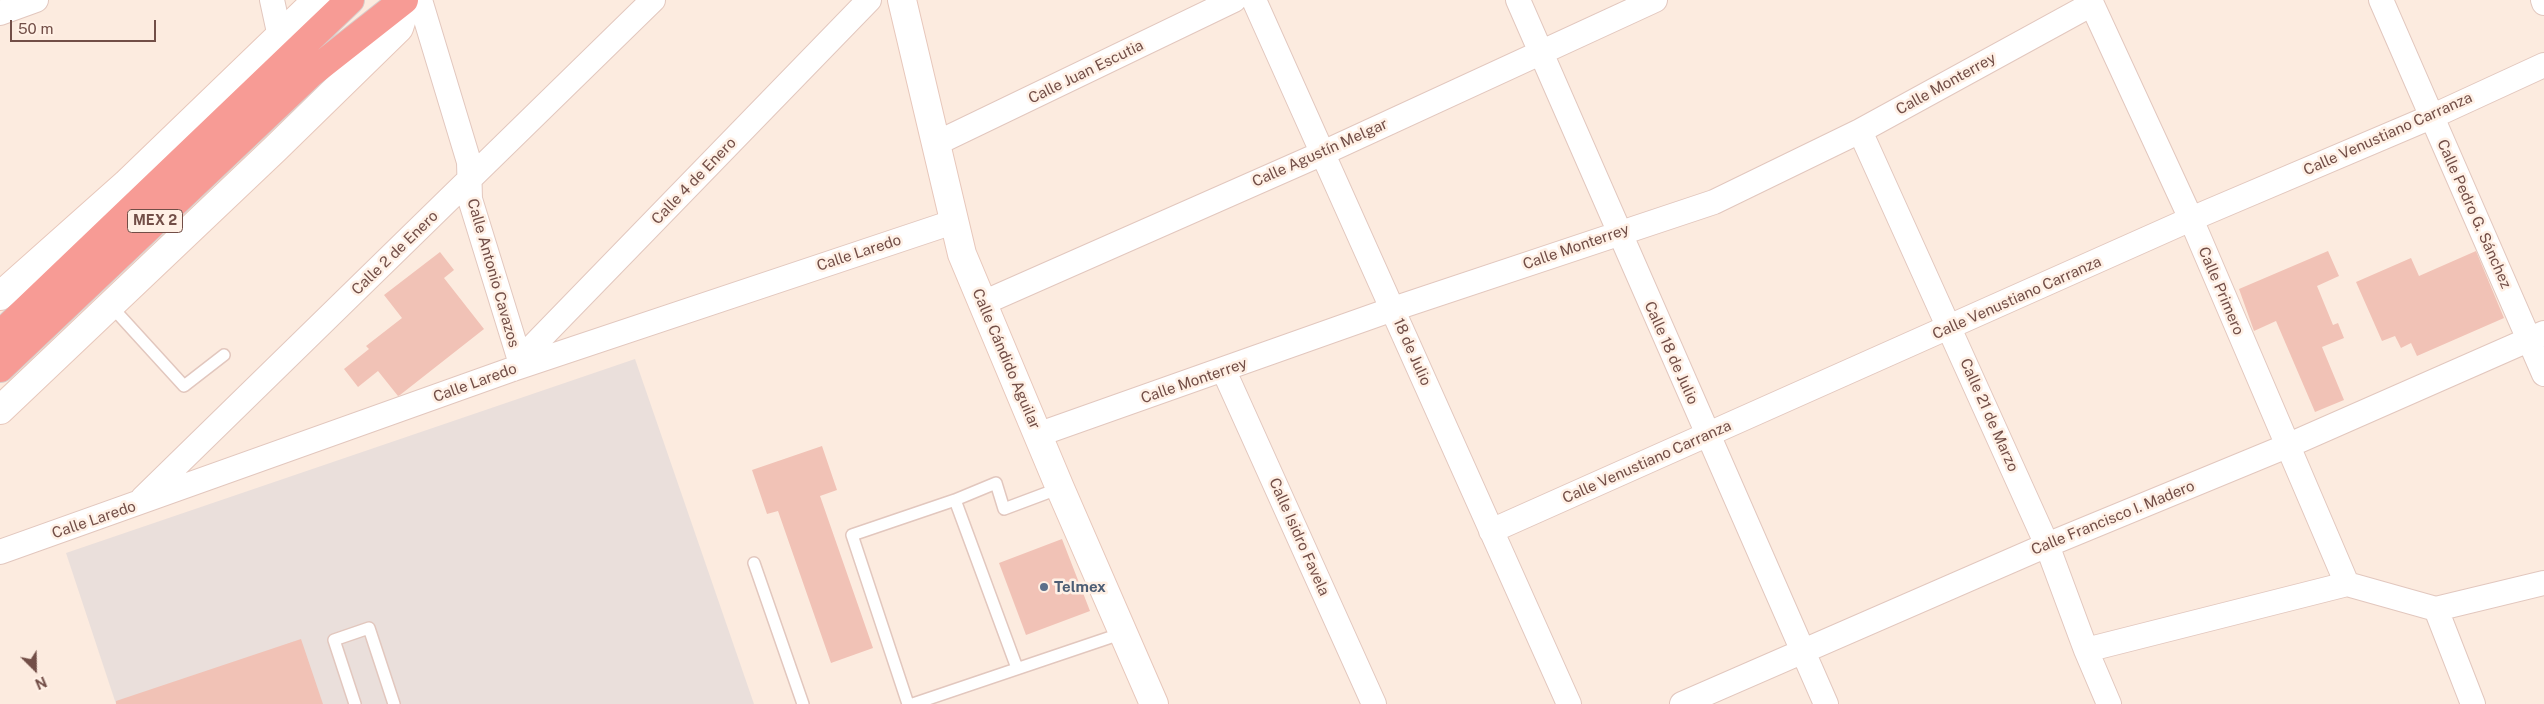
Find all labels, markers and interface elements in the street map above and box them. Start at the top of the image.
scale bar [12,10,159,42]
text: 50 m [18,20,53,37]
street label: Calle Juan Escutia [1026,36,1146,108]
street label: Calle Monterrey [1893,49,1999,119]
street label: Calle Venustiano Carranza [2301,89,2475,179]
street label: Calle Agustín Melgar [1250,115,1390,191]
street label: Calle 4 de Enero [648,134,740,228]
street label: Calle Pedro G. Sánchez [2433,137,2515,291]
street label: Calle Antonio Cavazos [463,197,523,349]
street label: Calle 2 de Enero [348,207,442,299]
road number: MEX 2 [128,210,182,232]
street label: Calle Monterrey [1520,220,1632,274]
street label: Calle Laredo [815,231,903,275]
street label: Calle Primero [2194,244,2248,338]
street label: Calle Venustiano Carranza [1930,253,2104,343]
street label: Calle Cándido Aguilar [968,286,1044,432]
street label: Calle 18 de Julio [1640,299,1702,407]
street label: 18 de Julio [1389,316,1435,388]
street label: Calle Monterrey [1138,354,1250,408]
street label: Calle 21 de Marzo [1956,356,2022,474]
street label: Calle Laredo [431,360,519,406]
street label: Calle Venustiano Carranza [1560,417,1734,507]
street label: Calle Isidro Favela [1265,475,1333,599]
street label: Calle Francisco I. Madero [2029,477,2197,559]
street label: Calle Laredo [50,497,138,543]
place label: Telmex [1054,578,1106,596]
marker: Telmex [1038,581,1050,593]
north arrow [10,644,60,694]
text: N [33,673,49,692]

